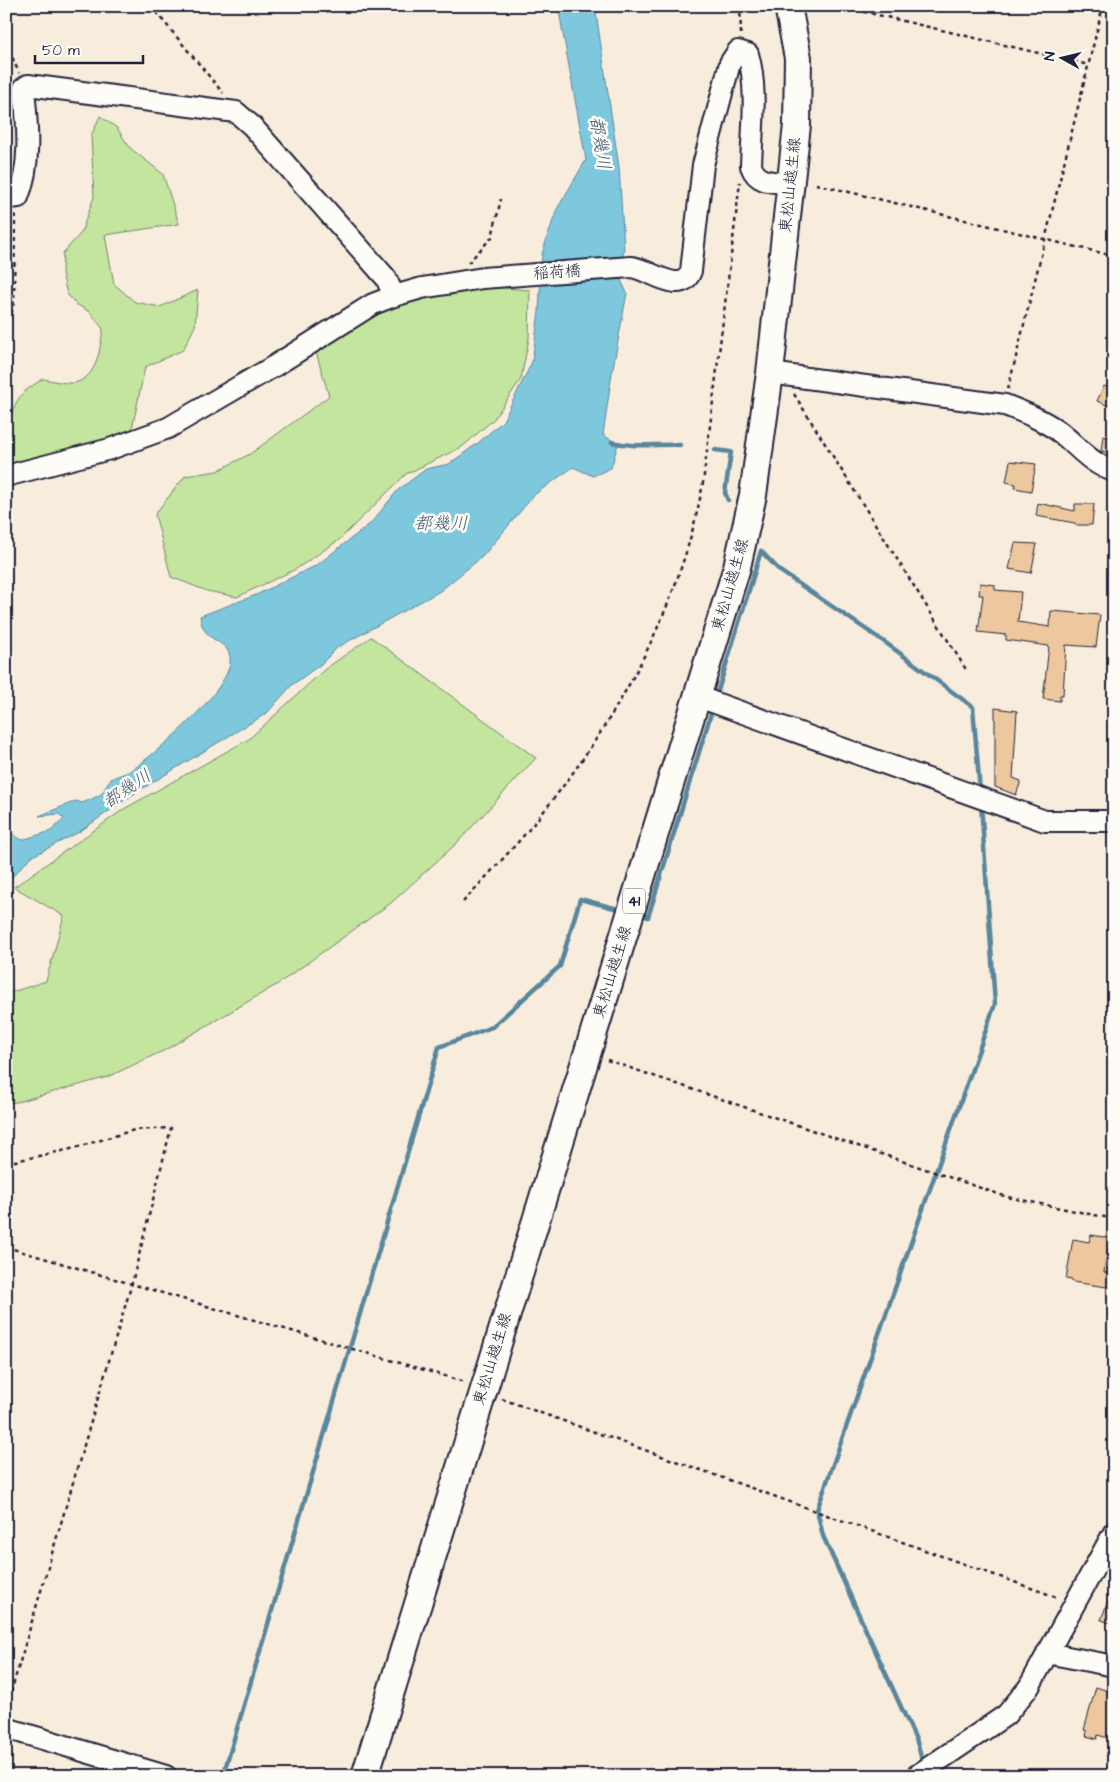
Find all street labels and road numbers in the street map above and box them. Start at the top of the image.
street label: 東松山越生線 [774,136,806,234]
street label: 稲荷橋 [532,259,582,285]
street label: 東松山越生線 [706,536,754,634]
road number: 41 [623,888,645,914]
street label: 東松山越生線 [587,923,637,1021]
street label: 東松山越生線 [467,1310,517,1408]

